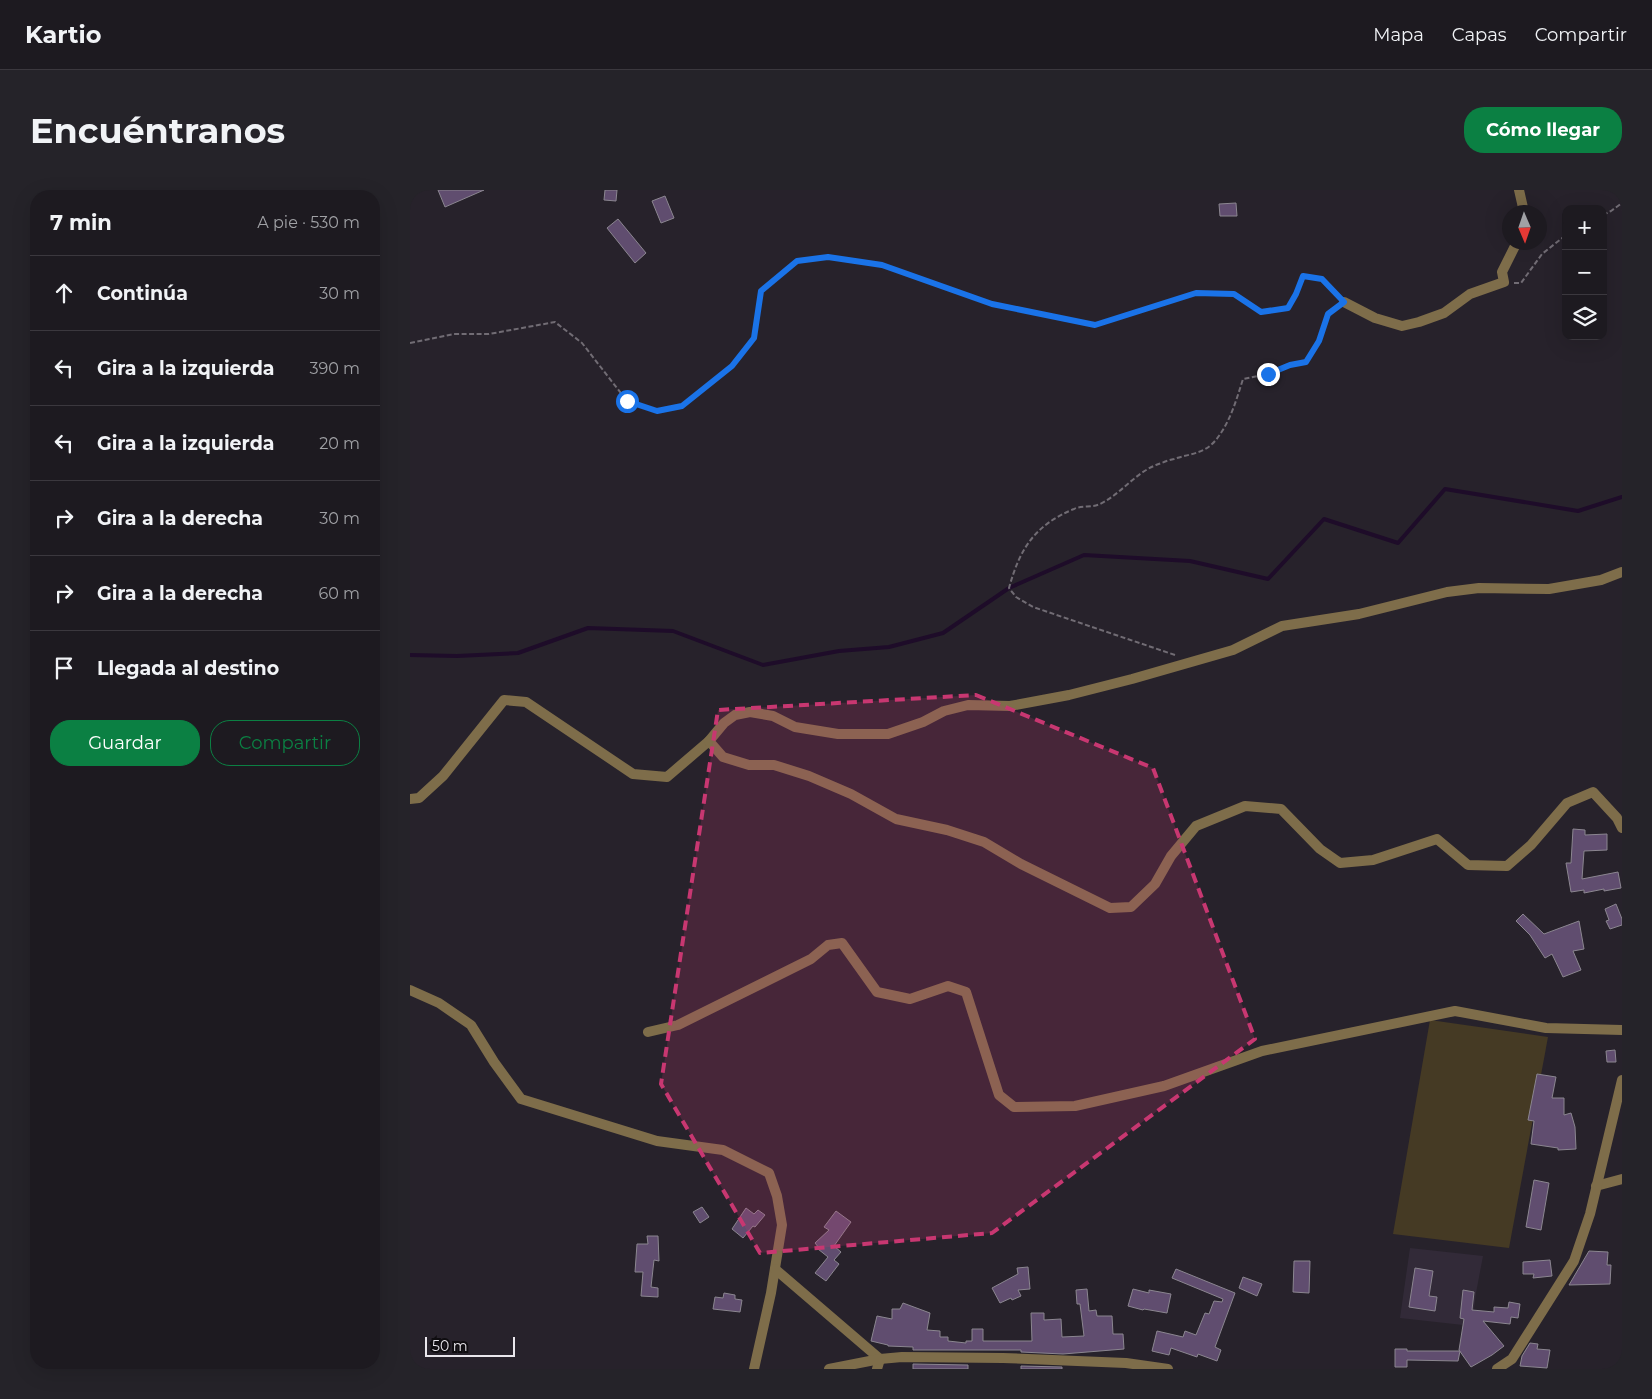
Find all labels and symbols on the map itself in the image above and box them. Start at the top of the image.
north arrow [1502,205,1547,250]
route end [1257,363,1280,386]
route start [616,390,639,413]
scale bar [425,1334,515,1357]

